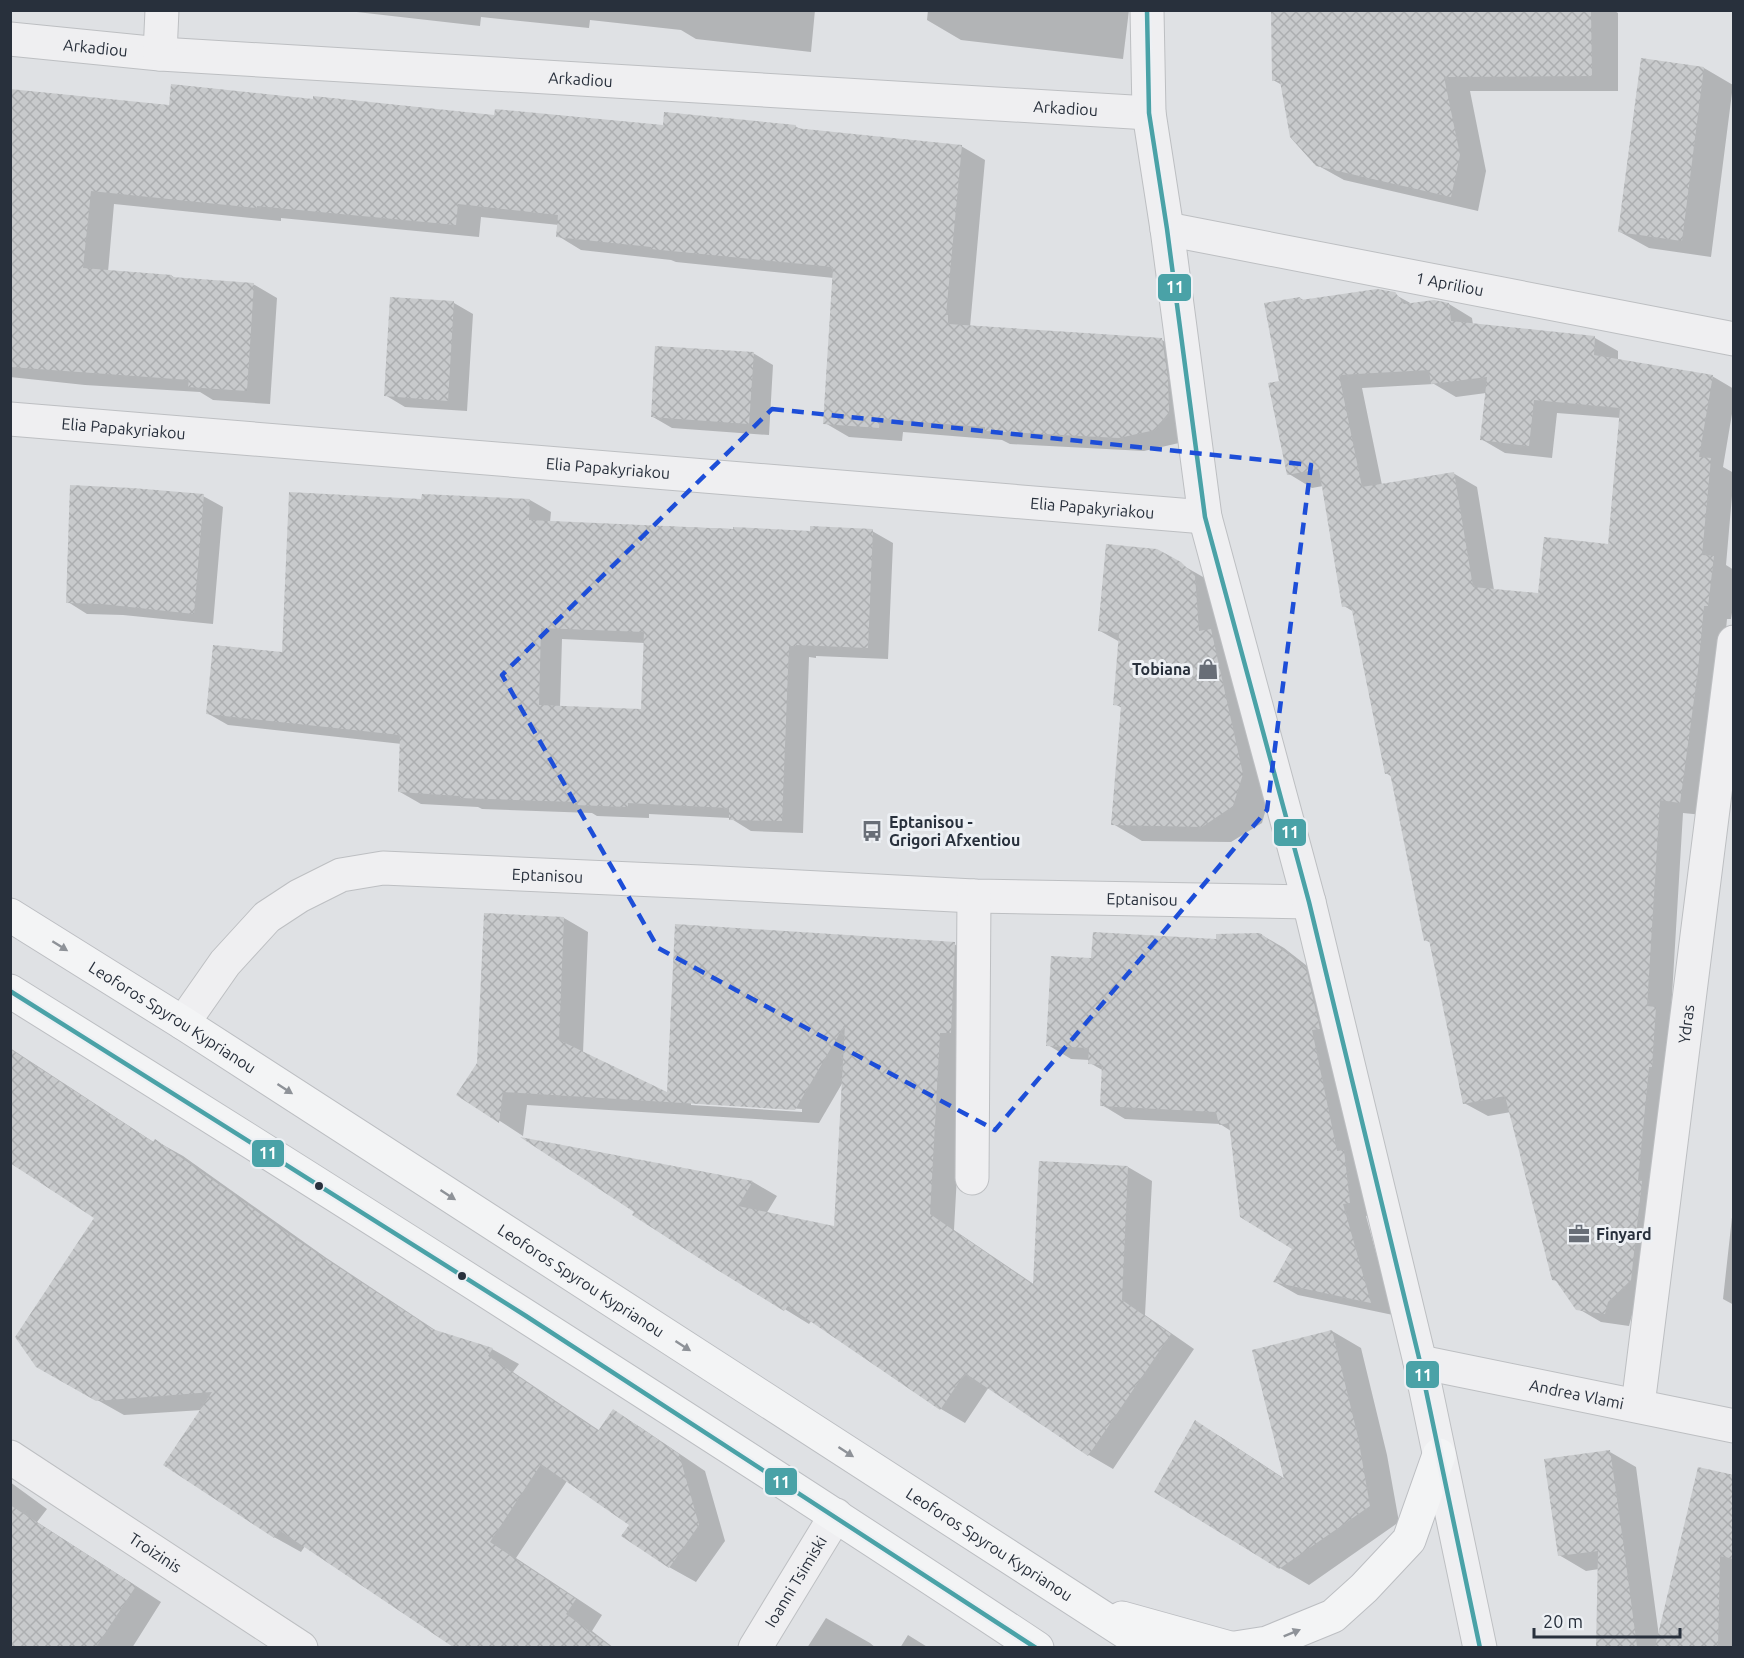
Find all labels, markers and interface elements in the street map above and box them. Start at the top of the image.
street label: Arkadiou [63,35,129,60]
street label: Arkadiou [548,68,613,90]
street label: Arkadiou [1033,97,1098,119]
street label: 1 Apriliou [1414,268,1485,299]
line badge: 11 [1157,273,1192,302]
text: 11 [1166,278,1184,296]
street label: Elia Papakyriakou [61,414,186,442]
street label: Elia Papakyriakou [545,454,671,482]
street label: Elia Papakyriakou [1030,494,1155,522]
shop icon: Tobiana [1196,657,1220,681]
place label: Tobiana [1132,660,1191,678]
place label: Eptanisou - Grigori Afxentiou [889,813,1020,849]
line badge: 11 [1273,818,1307,847]
bus stop icon: Eptanisou - Grigori Afxentiou [860,819,884,843]
text: 11 [1281,823,1299,841]
street label: Eptanisou [511,865,584,886]
street label: Eptanisou [1106,889,1178,909]
one-way arrow [52,940,68,951]
street label: Leoforos Spyrou Kyprianou [86,958,259,1077]
street label: Ydras [1675,1003,1697,1045]
one-way arrow [276,1083,293,1094]
line badge: 11 [251,1139,285,1168]
text: 11 [259,1144,277,1162]
unlabelled marker [313,1180,325,1192]
one-way arrow [440,1189,457,1200]
street label: Leoforos Spyrou Kyprianou [495,1220,668,1341]
office icon: Finyard [1567,1222,1591,1246]
place label: Finyard [1596,1225,1652,1243]
unlabelled marker [456,1270,468,1282]
one-way arrow [674,1340,690,1352]
line badge: 11 [1405,1360,1440,1389]
text: 11 [1414,1366,1432,1384]
street label: Andrea Vlami [1528,1376,1626,1412]
one-way arrow [838,1446,854,1458]
line badge: 11 [764,1467,798,1496]
text: 11 [772,1473,790,1491]
street label: Leoforos Spyrou Kyprianou [903,1484,1076,1604]
street label: Troizinis [126,1529,185,1576]
street label: Ioanni Tsimiski [761,1533,830,1630]
scale bar [1534,1601,1680,1639]
text: 20 m [1543,1611,1583,1631]
one-way arrow [1283,1628,1301,1638]

